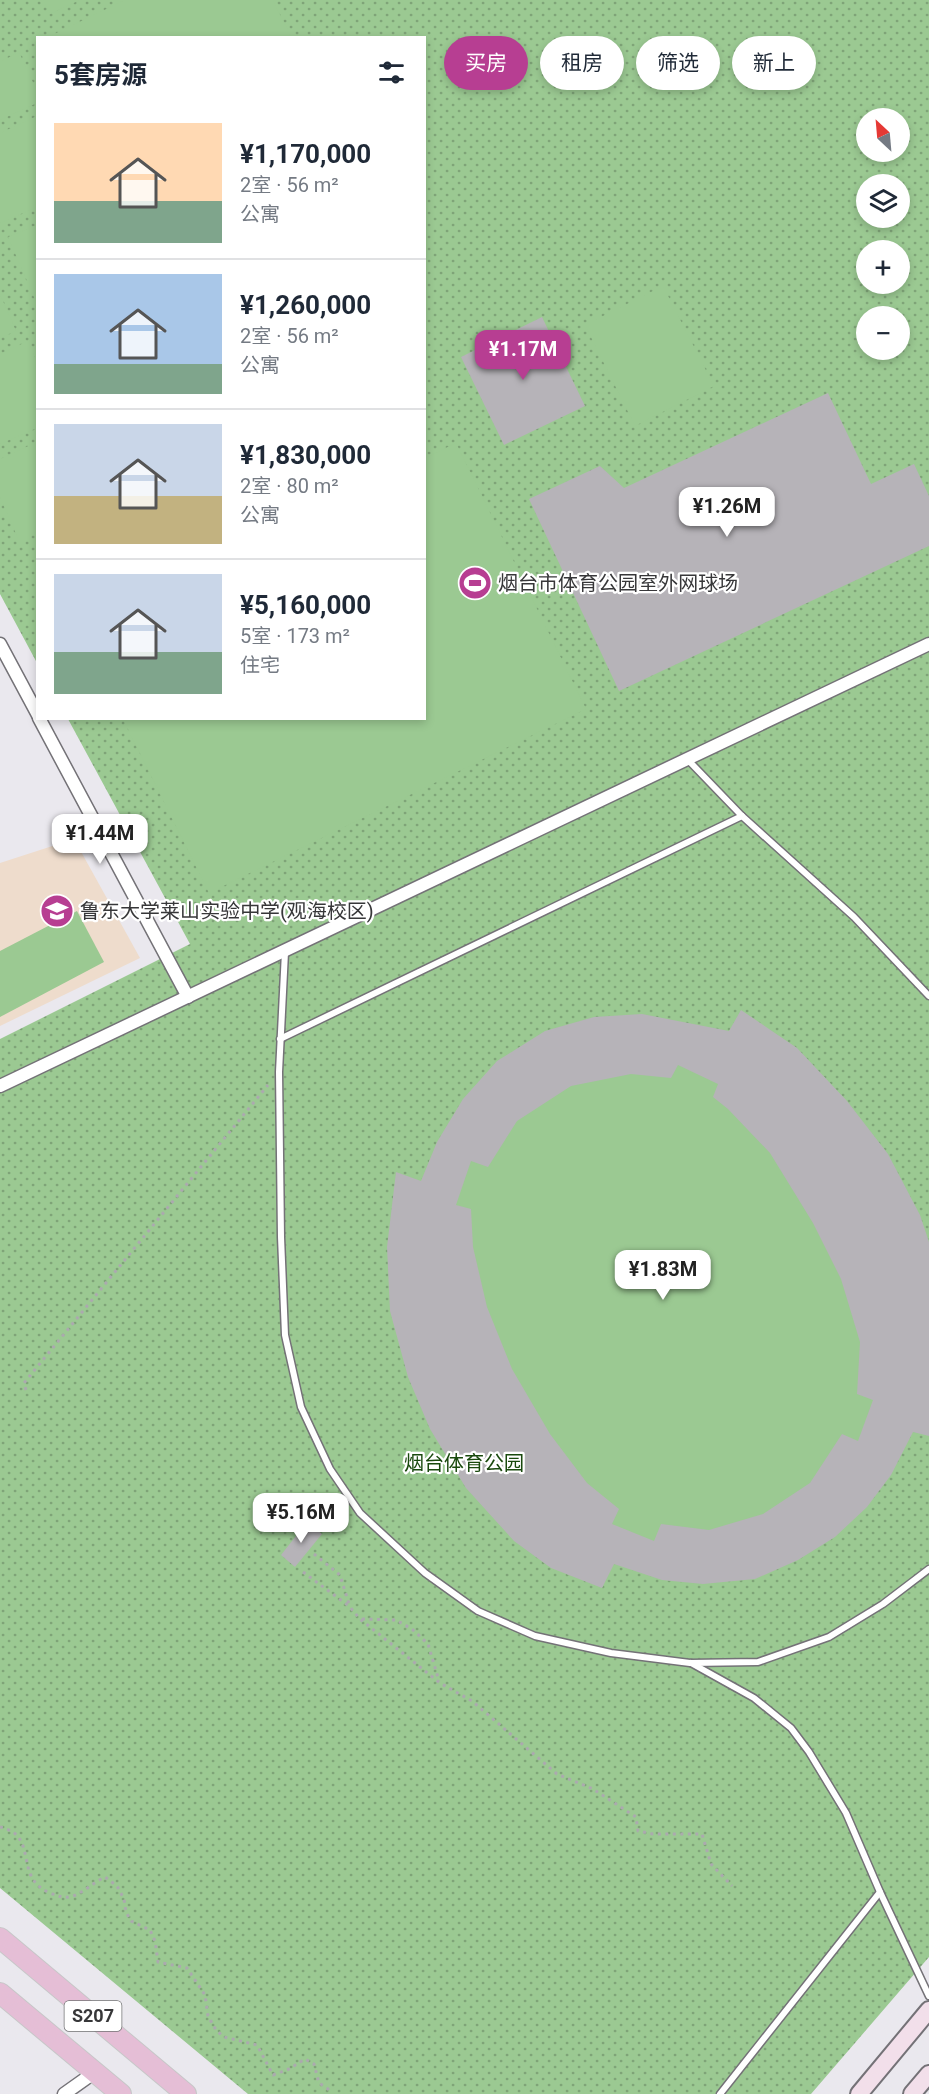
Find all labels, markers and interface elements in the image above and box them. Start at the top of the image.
chip: 买房 [444,36,528,90]
chip: 租房 [540,36,624,90]
chip: 筛选 [636,36,720,90]
chip: 新上 [732,36,816,90]
icon: filters [375,56,408,89]
text: 5套房源 [54,60,147,90]
north arrow [856,108,910,162]
map controls [856,108,910,360]
text: ¥1,170,000 [240,139,371,169]
icon: home [102,147,174,219]
text: 2室 · 56 m² [240,173,339,197]
button: layers [856,174,910,228]
text: 公寓 [240,202,280,226]
button: + [856,240,910,294]
text: ¥1,260,000 [240,290,371,320]
icon: home [102,298,174,370]
button: − [856,306,910,360]
text: 2室 · 56 m² [240,324,339,348]
pin: ¥1.17M [474,330,572,381]
text: ¥1.17M [489,337,557,361]
text: 公寓 [240,353,280,377]
text: ¥1,830,000 [240,440,371,470]
icon: home [102,448,174,520]
text: 2室 · 80 m² [240,474,339,498]
pin: ¥1.26M [678,487,776,538]
text: ¥1.26M [693,494,761,518]
text: 公寓 [240,503,280,527]
sports icon: 烟台市体育公园室外网球场 [457,565,493,601]
place label: 烟台市体育公园室外网球场 [498,571,738,595]
text: ¥5,160,000 [240,590,371,620]
icon: home [102,598,174,670]
text: 5室 · 173 m² [240,624,350,648]
text: 住宅 [240,653,280,677]
pin: ¥1.44M [51,814,149,865]
text: ¥1.44M [66,821,134,845]
school or university icon: 鲁东大学莱山实验中学(观海校区) [39,893,75,929]
place label: 鲁东大学莱山实验中学(观海校区) [80,899,374,923]
pin: ¥1.83M [614,1250,712,1301]
text: ¥1.83M [629,1257,697,1281]
park label: 烟台体育公园 [404,1451,524,1475]
pin: ¥5.16M [252,1493,350,1544]
text: ¥5.16M [267,1500,335,1524]
road number: S207 [64,2001,122,2031]

